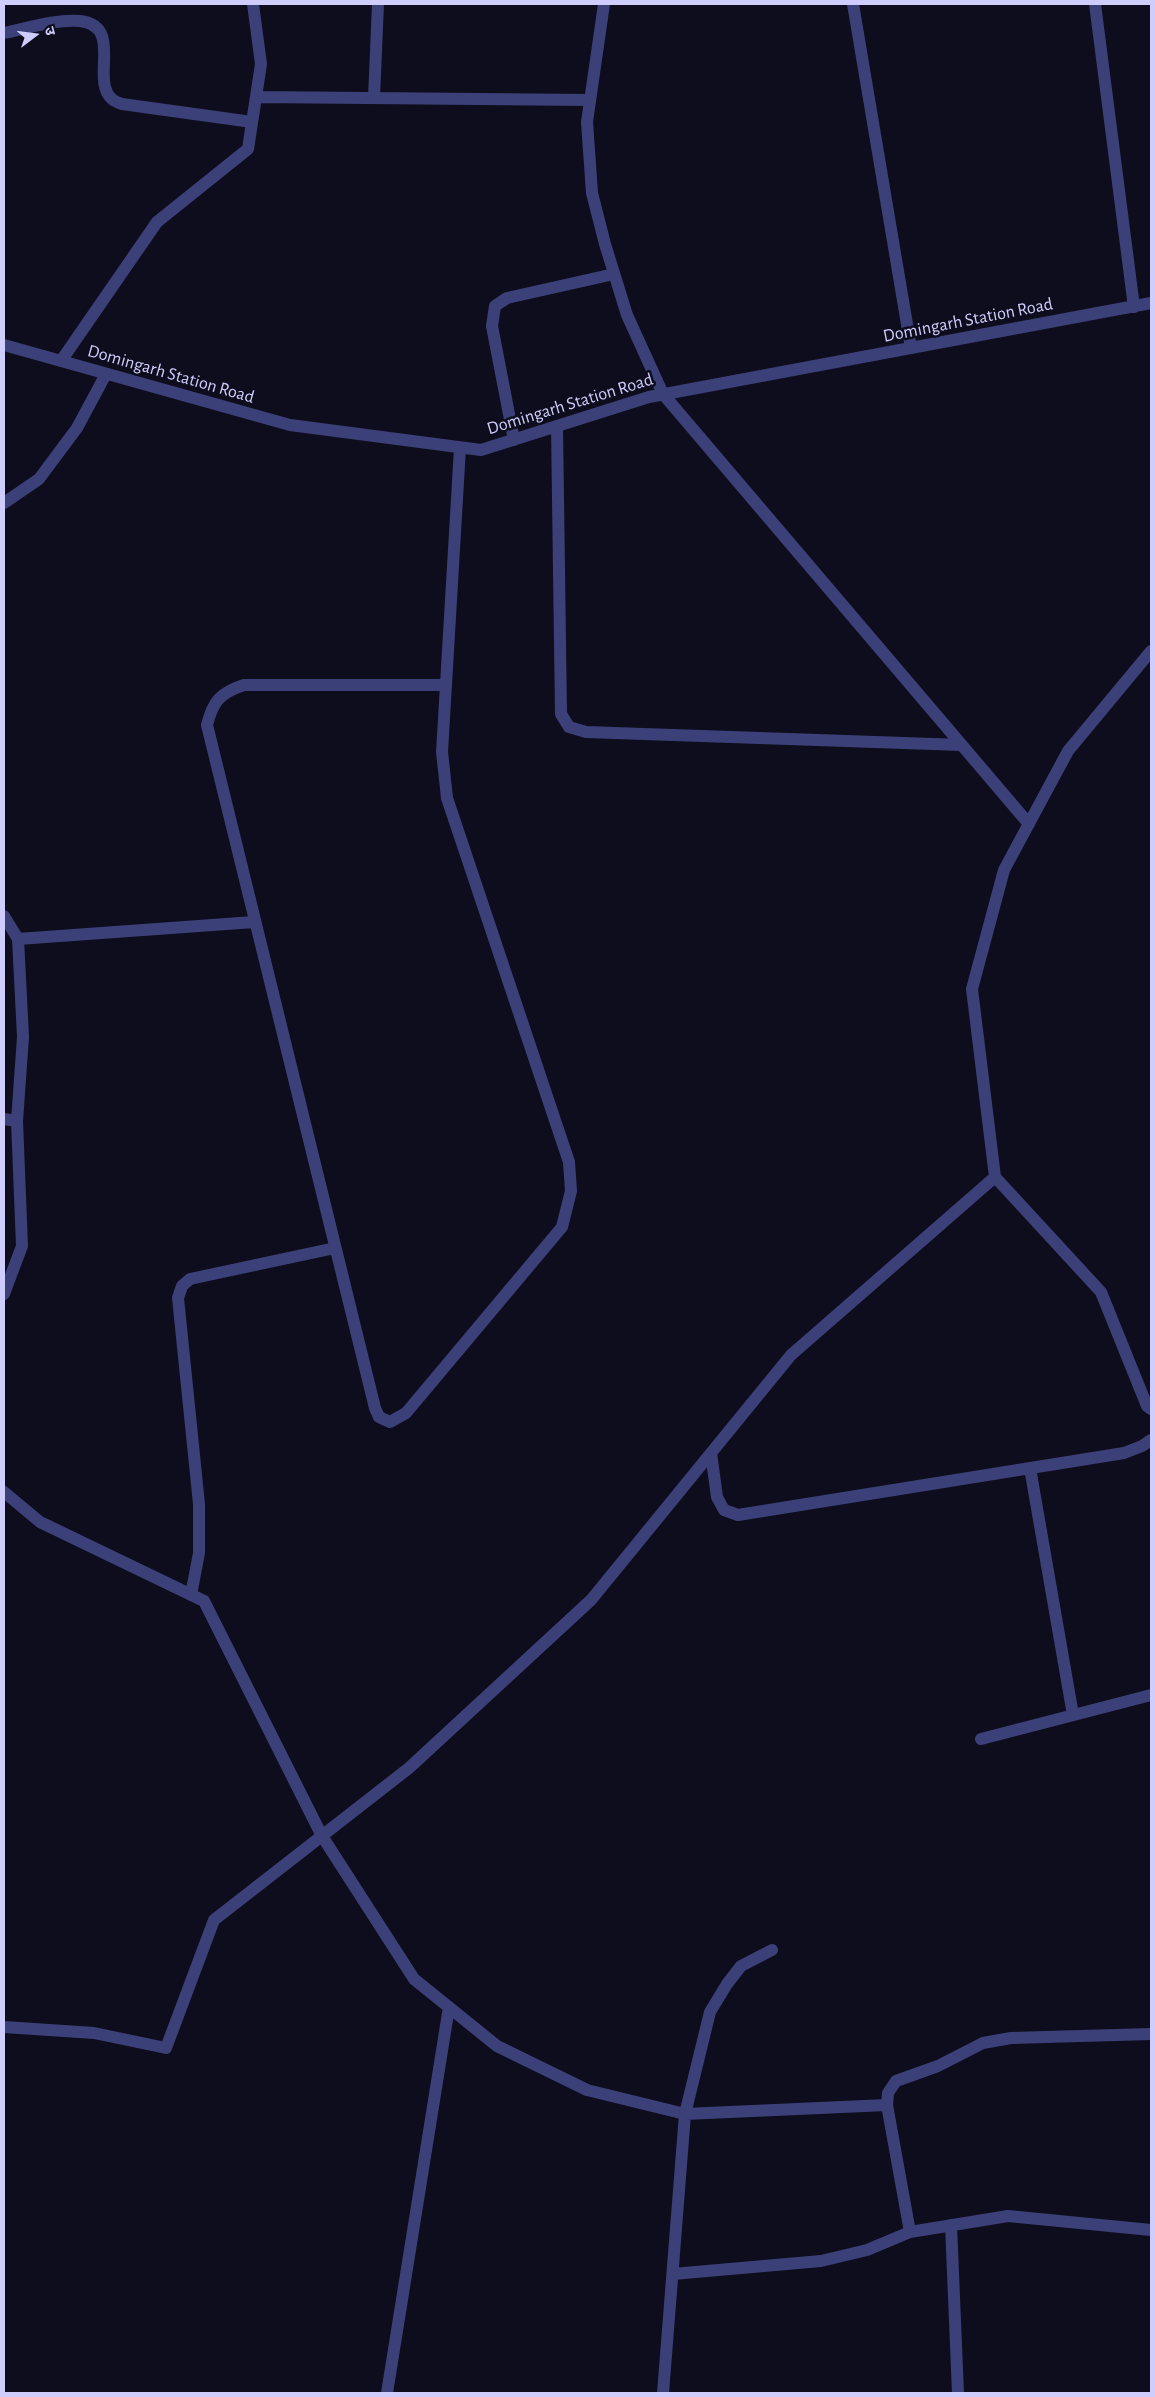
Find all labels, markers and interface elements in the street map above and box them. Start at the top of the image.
north arrow [10,10,60,60]
text: उ [42,25,57,37]
street label: Domingarh Station Road [881,293,1055,347]
street label: Domingarh Station Road [85,340,257,408]
street label: Domingarh Station Road [484,368,656,440]

